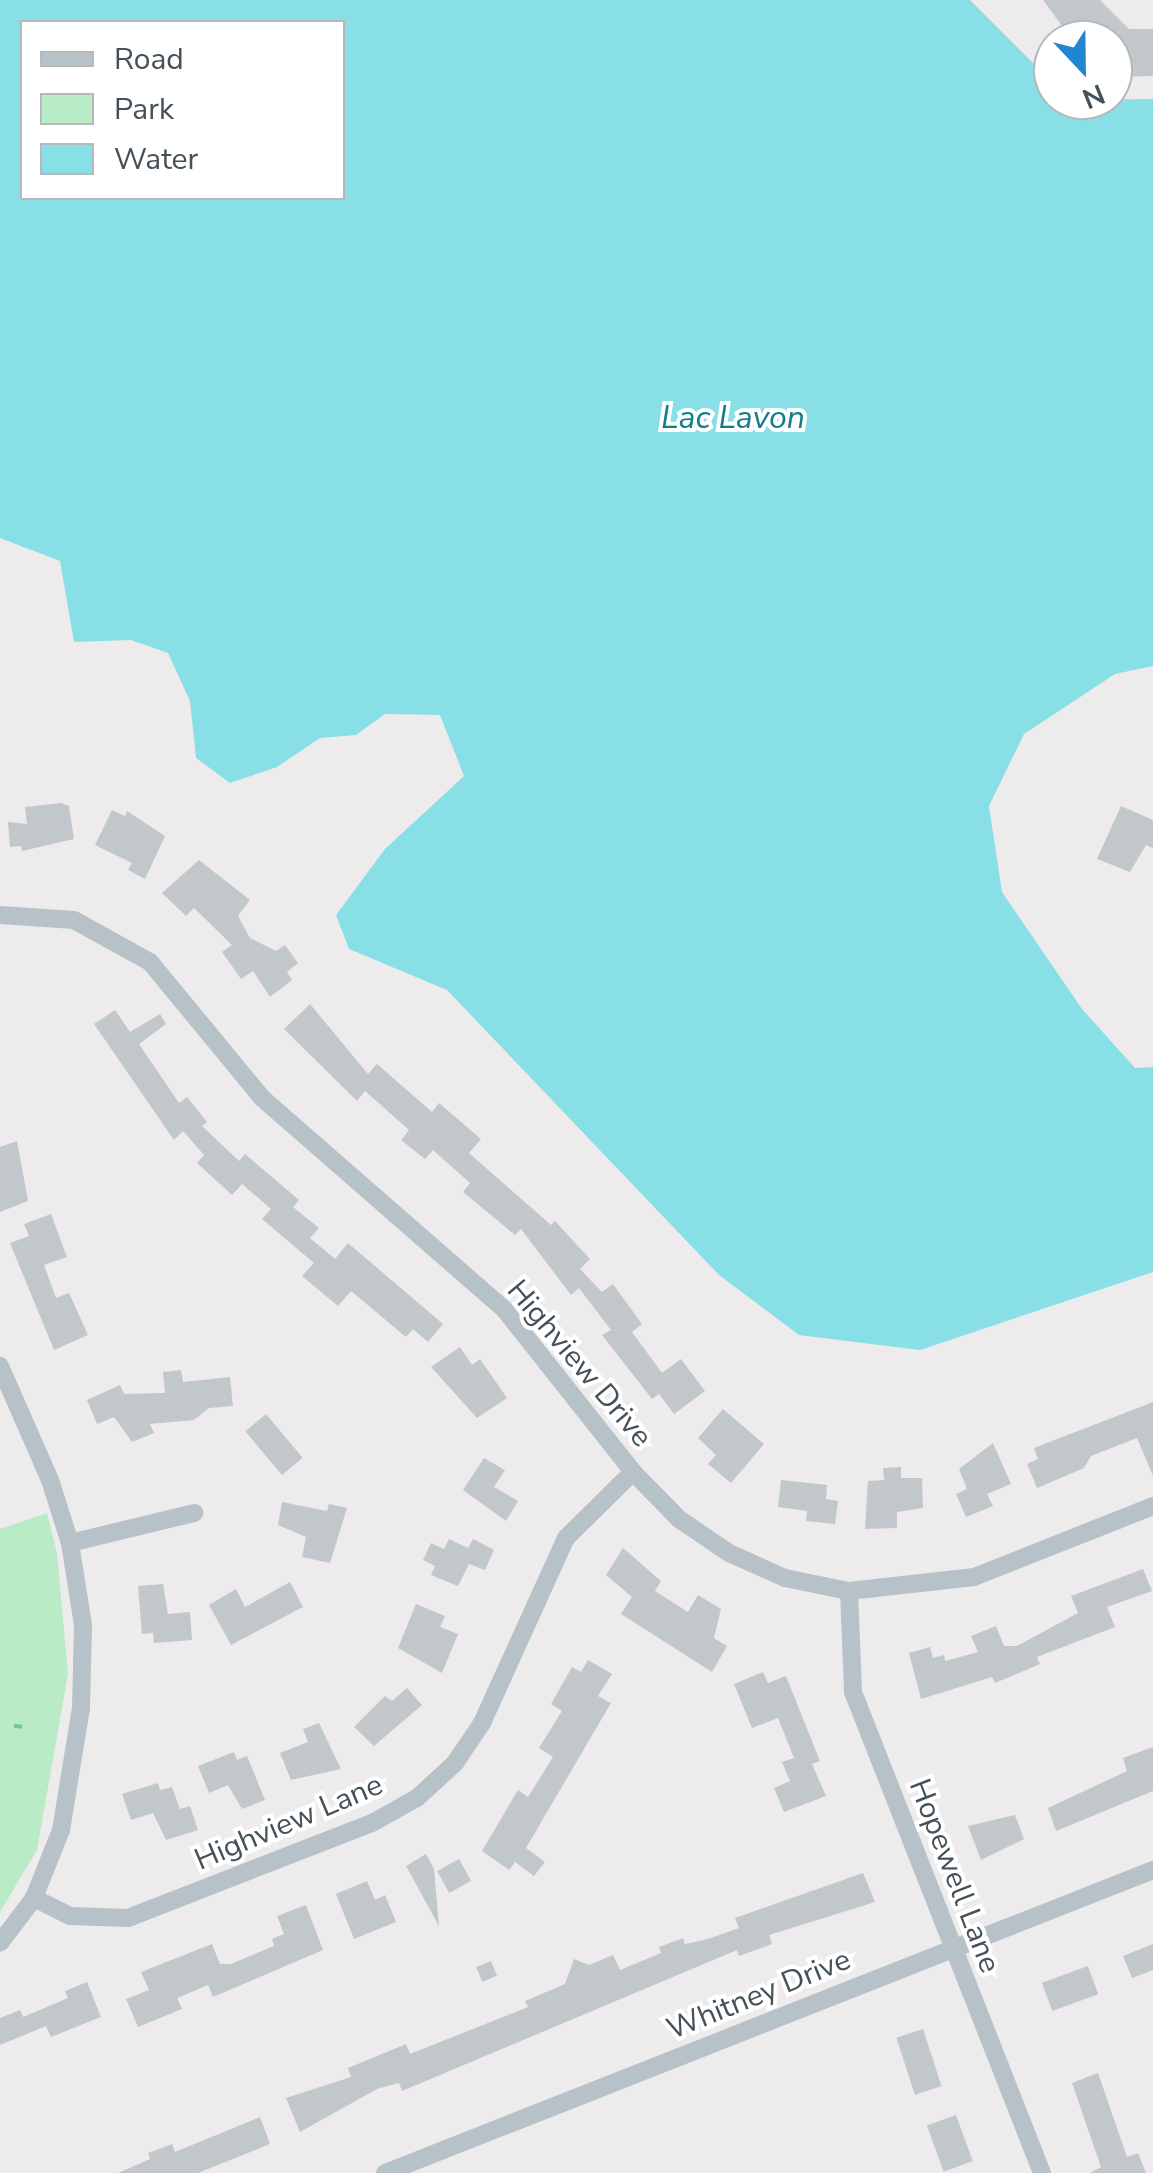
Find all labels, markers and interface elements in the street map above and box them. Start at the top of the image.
legend [20,20,345,200]
north arrow [1033,20,1133,120]
text: Road [114,39,184,80]
text: N [1077,74,1110,117]
text: Park [114,89,174,130]
text: Water [114,139,198,180]
water label: Lac Lavon [661,399,805,437]
street label: Highview Drive [499,1273,659,1455]
street label: Highview Lane [190,1767,388,1879]
street label: Hopewell Lane [901,1774,1007,1978]
street label: Whitney Drive [662,1942,856,2048]

